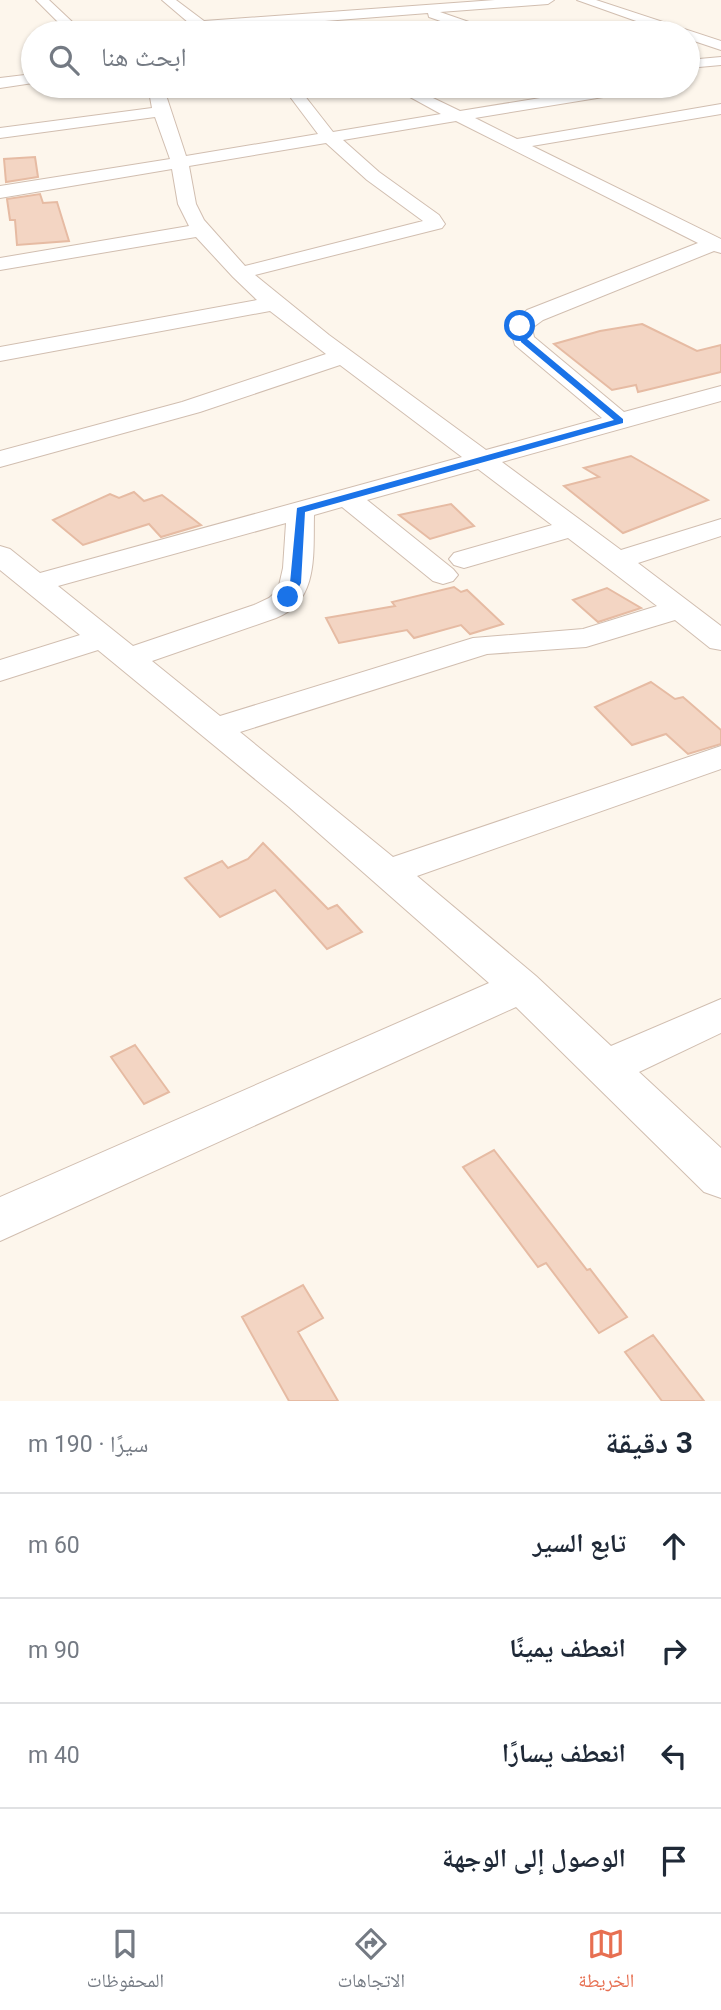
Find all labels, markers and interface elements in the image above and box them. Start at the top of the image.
search box [21,21,700,98]
icon: search [45,41,83,79]
text: ابحث هنا [101,42,187,72]
route start [504,310,535,341]
route end [272,581,303,612]
text: 3 دقيقة [605,1425,693,1460]
text: سيرًا · 190 m [28,1431,148,1458]
icon: ahead [655,1527,693,1565]
text: تابع السير [533,1528,626,1558]
text: 60 m [28,1532,80,1559]
icon: right [655,1632,693,1670]
text: انعطف يمينًا [509,1633,626,1663]
text: 90 m [28,1637,80,1664]
icon: left [655,1737,693,1775]
text: انعطف يسارًا [502,1738,626,1768]
text: 40 m [28,1742,80,1769]
icon: arrive [655,1842,693,1880]
text: الوصول إلى الوجهة [442,1843,626,1873]
tab: المحفوظات [87,1925,164,1999]
tab: الاتجاهات [337,1925,405,1999]
tab: الخريطة [578,1925,634,1999]

